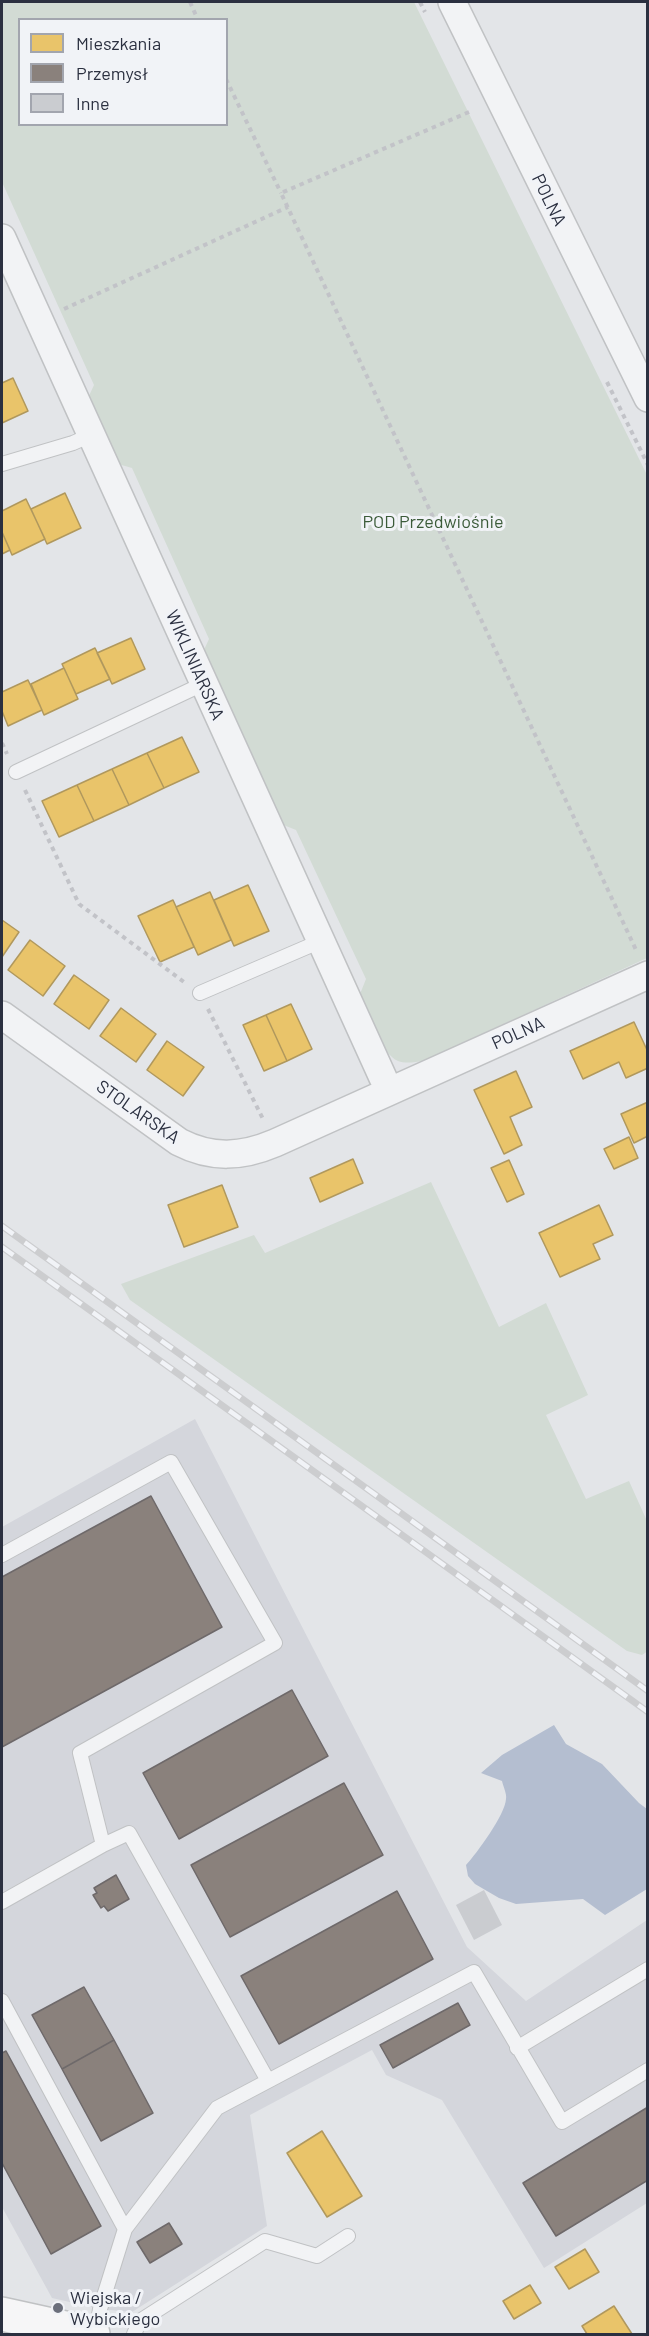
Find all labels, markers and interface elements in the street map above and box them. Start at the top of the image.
legend [18,18,228,126]
text: Mieszkania [76,32,161,54]
text: Przemysł [76,62,148,84]
text: Inne [76,92,110,114]
street label: POLNA [527,170,571,230]
park label: POD Przedwiośnie [362,511,504,533]
street label: WIKLINIARSKA [161,607,229,723]
street label: POLNA [488,1012,548,1054]
street label: STOLARSKA [92,1075,184,1149]
place label: Wiejska / Wybickiego [70,2287,160,2330]
marker: Wiejska / Wybickiego [51,2301,65,2315]

